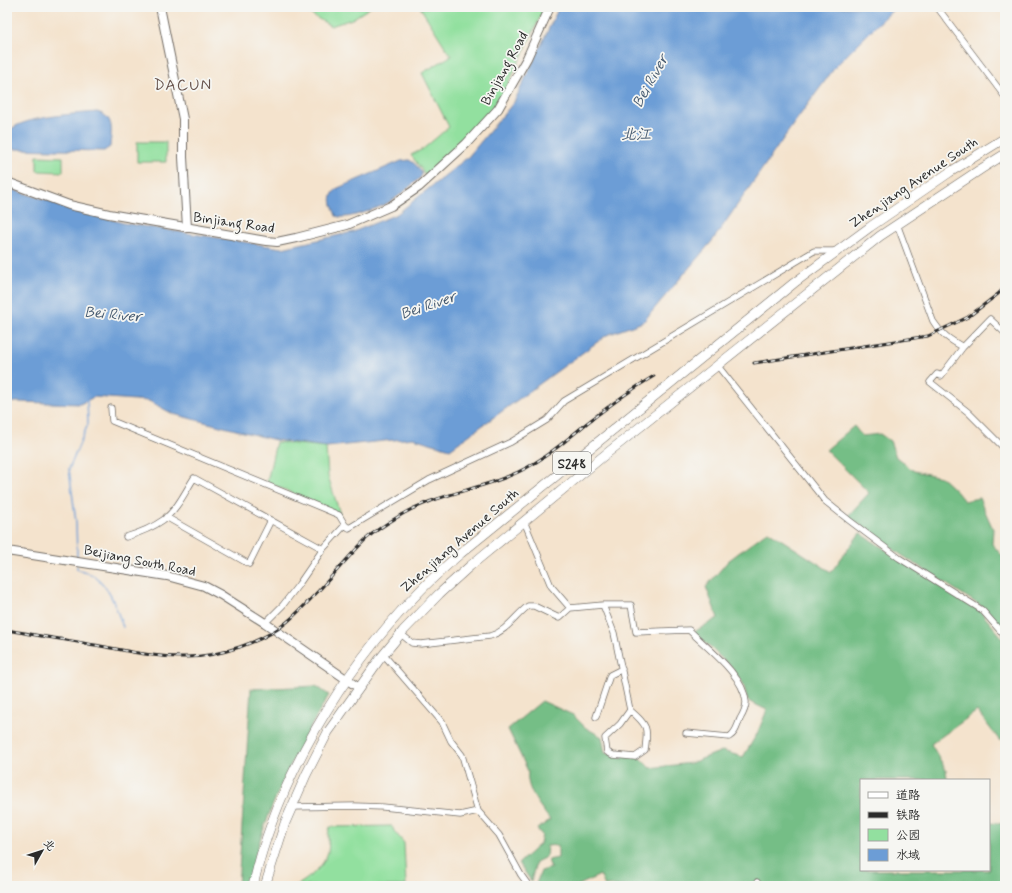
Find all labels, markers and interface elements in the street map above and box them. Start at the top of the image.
street label: Binjiang Road [477,28,534,110]
water label: Bei River [628,50,674,111]
district label: DACUN [154,75,212,96]
water label: 北江 [621,125,652,145]
street label: Zhenjiang Avenue South [846,133,982,233]
street label: Binjiang Road [192,208,276,240]
water label: Bei River [398,287,460,325]
water label: Bei River [84,303,144,328]
road number: S248 [553,452,591,474]
street label: Zhenjiang Avenue South [397,484,523,598]
street label: Beijiang South Road [82,541,197,582]
legend [860,779,990,871]
text: 道路 [896,788,920,804]
text: 铁路 [896,808,920,824]
text: 公园 [896,828,920,844]
north arrow [22,831,62,871]
text: 北 [40,837,58,854]
text: 水域 [896,848,920,864]

